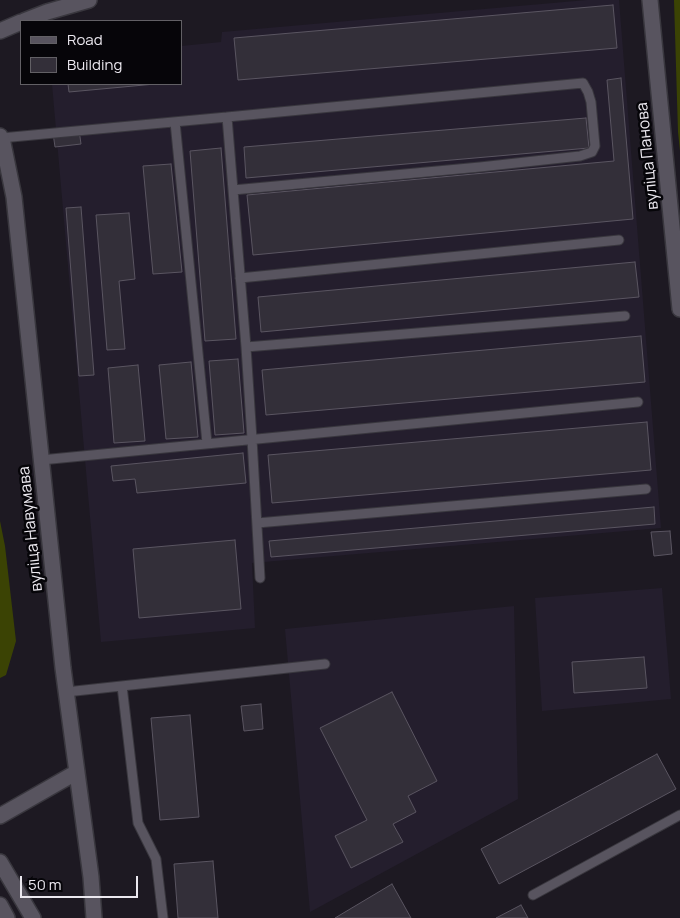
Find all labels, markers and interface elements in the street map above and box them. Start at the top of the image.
legend [20,20,182,85]
text: Road [67,29,103,50]
text: Building [67,54,122,75]
street label: вуліца Панова [633,101,663,211]
street label: вуліца Навумава [15,465,47,593]
scale bar [22,866,140,898]
text: 50 m [28,874,62,895]

